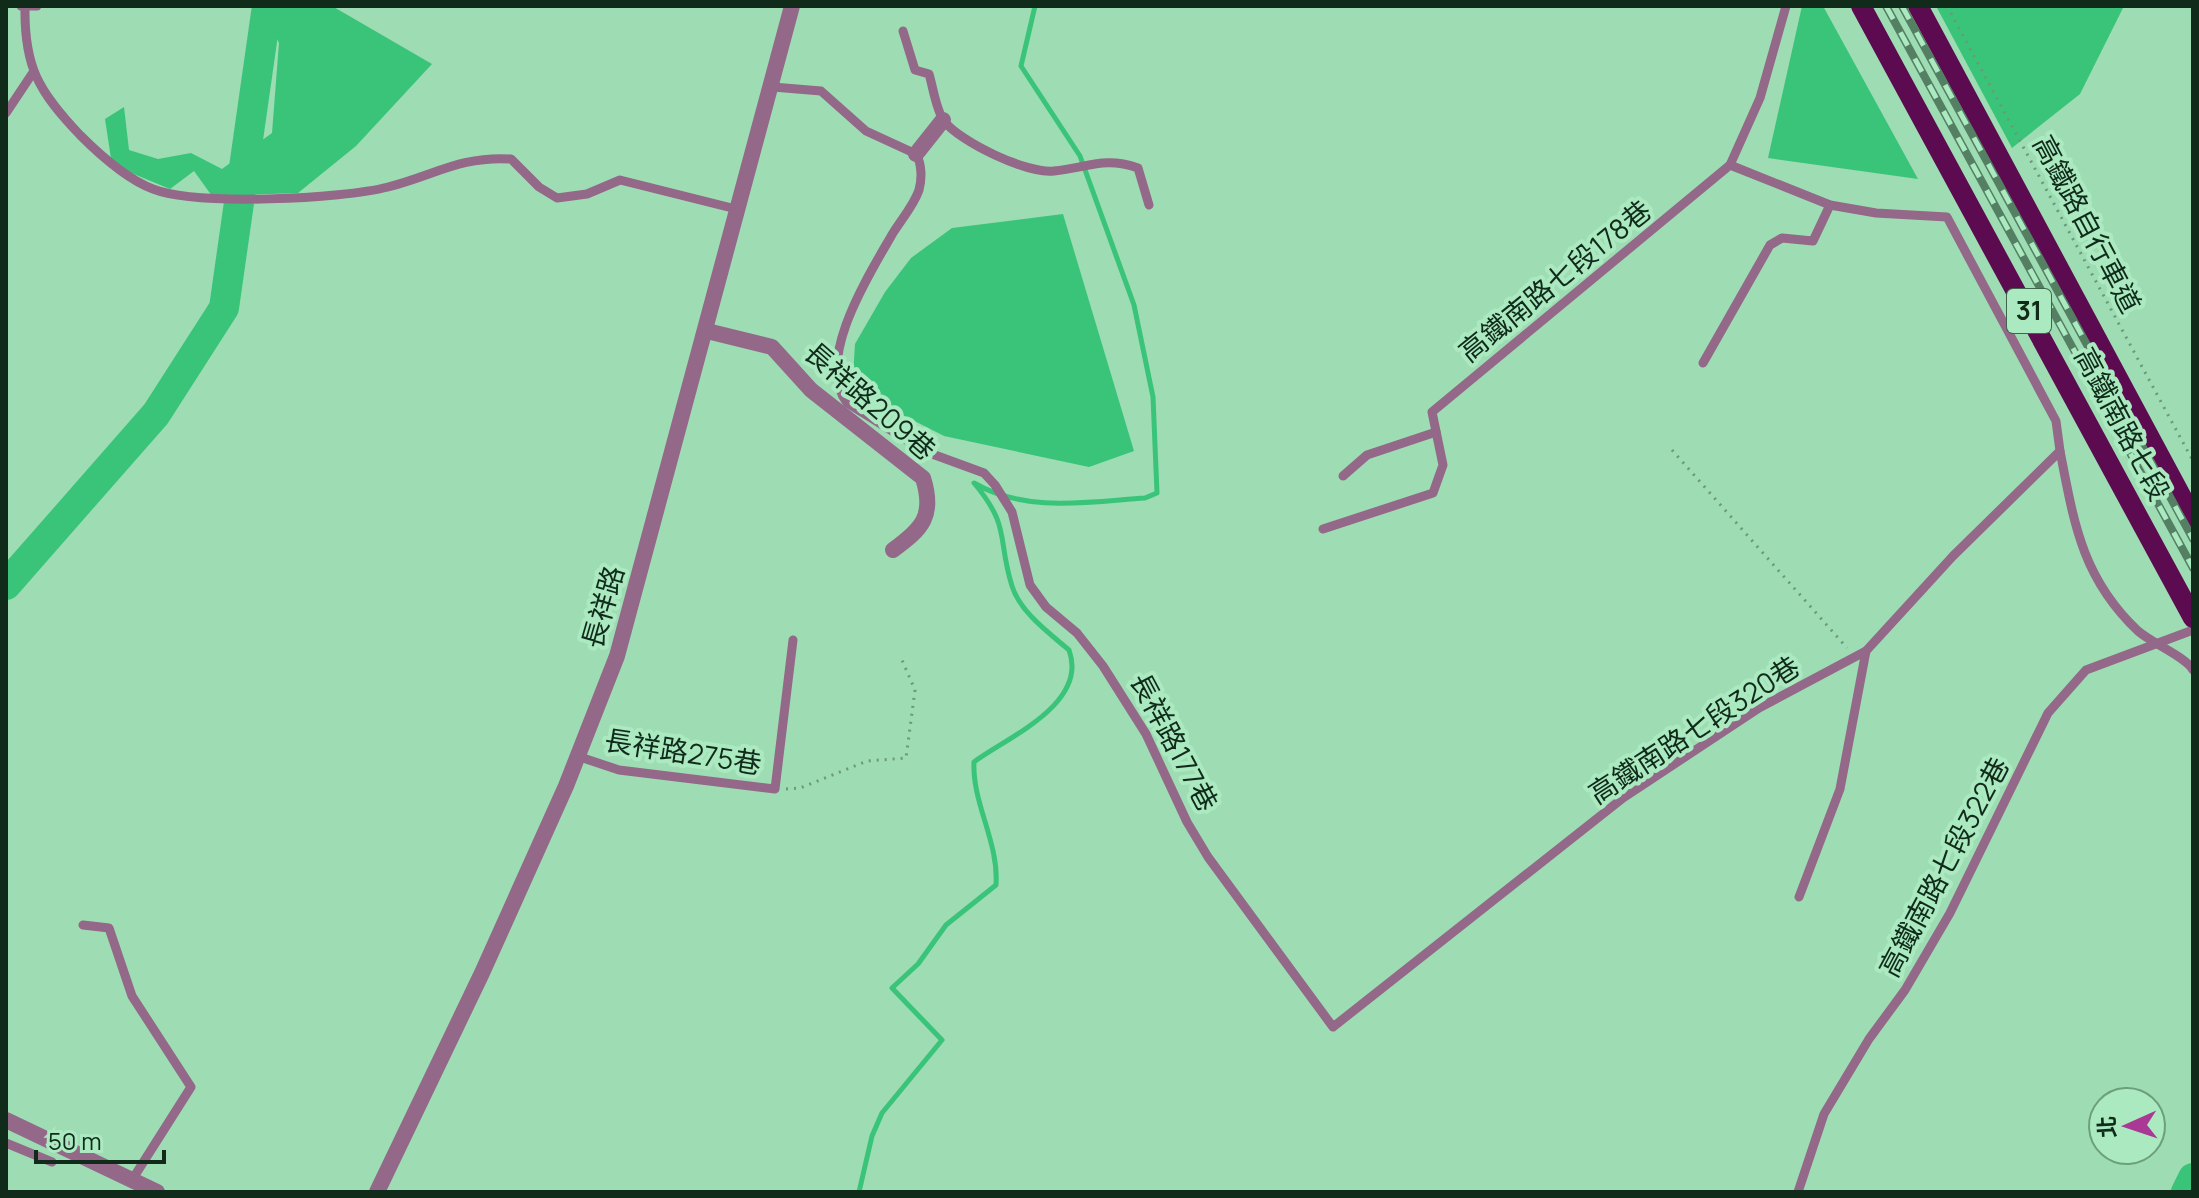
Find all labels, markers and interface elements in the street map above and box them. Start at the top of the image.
street label: 高鐵路自行車道 [2025,128,2151,319]
street label: 高鐵南路七段178巷 [1450,191,1659,370]
road number: 31 [2007,289,2051,333]
street label: 長祥路209巷 [797,333,944,468]
street label: 高鐵南路七段 [2067,340,2179,507]
street label: 長祥路 [572,561,632,652]
street label: 高鐵南路七段320巷 [1581,647,1806,812]
street label: 長祥路177巷 [1122,666,1227,817]
street label: 長祥路275巷 [602,720,764,782]
street label: 高鐵南路七段322巷 [1869,750,2017,983]
north arrow [2087,1086,2167,1166]
scale bar [36,1114,164,1164]
text: 北 [2091,1115,2123,1139]
text: 50 m [48,1124,102,1157]

